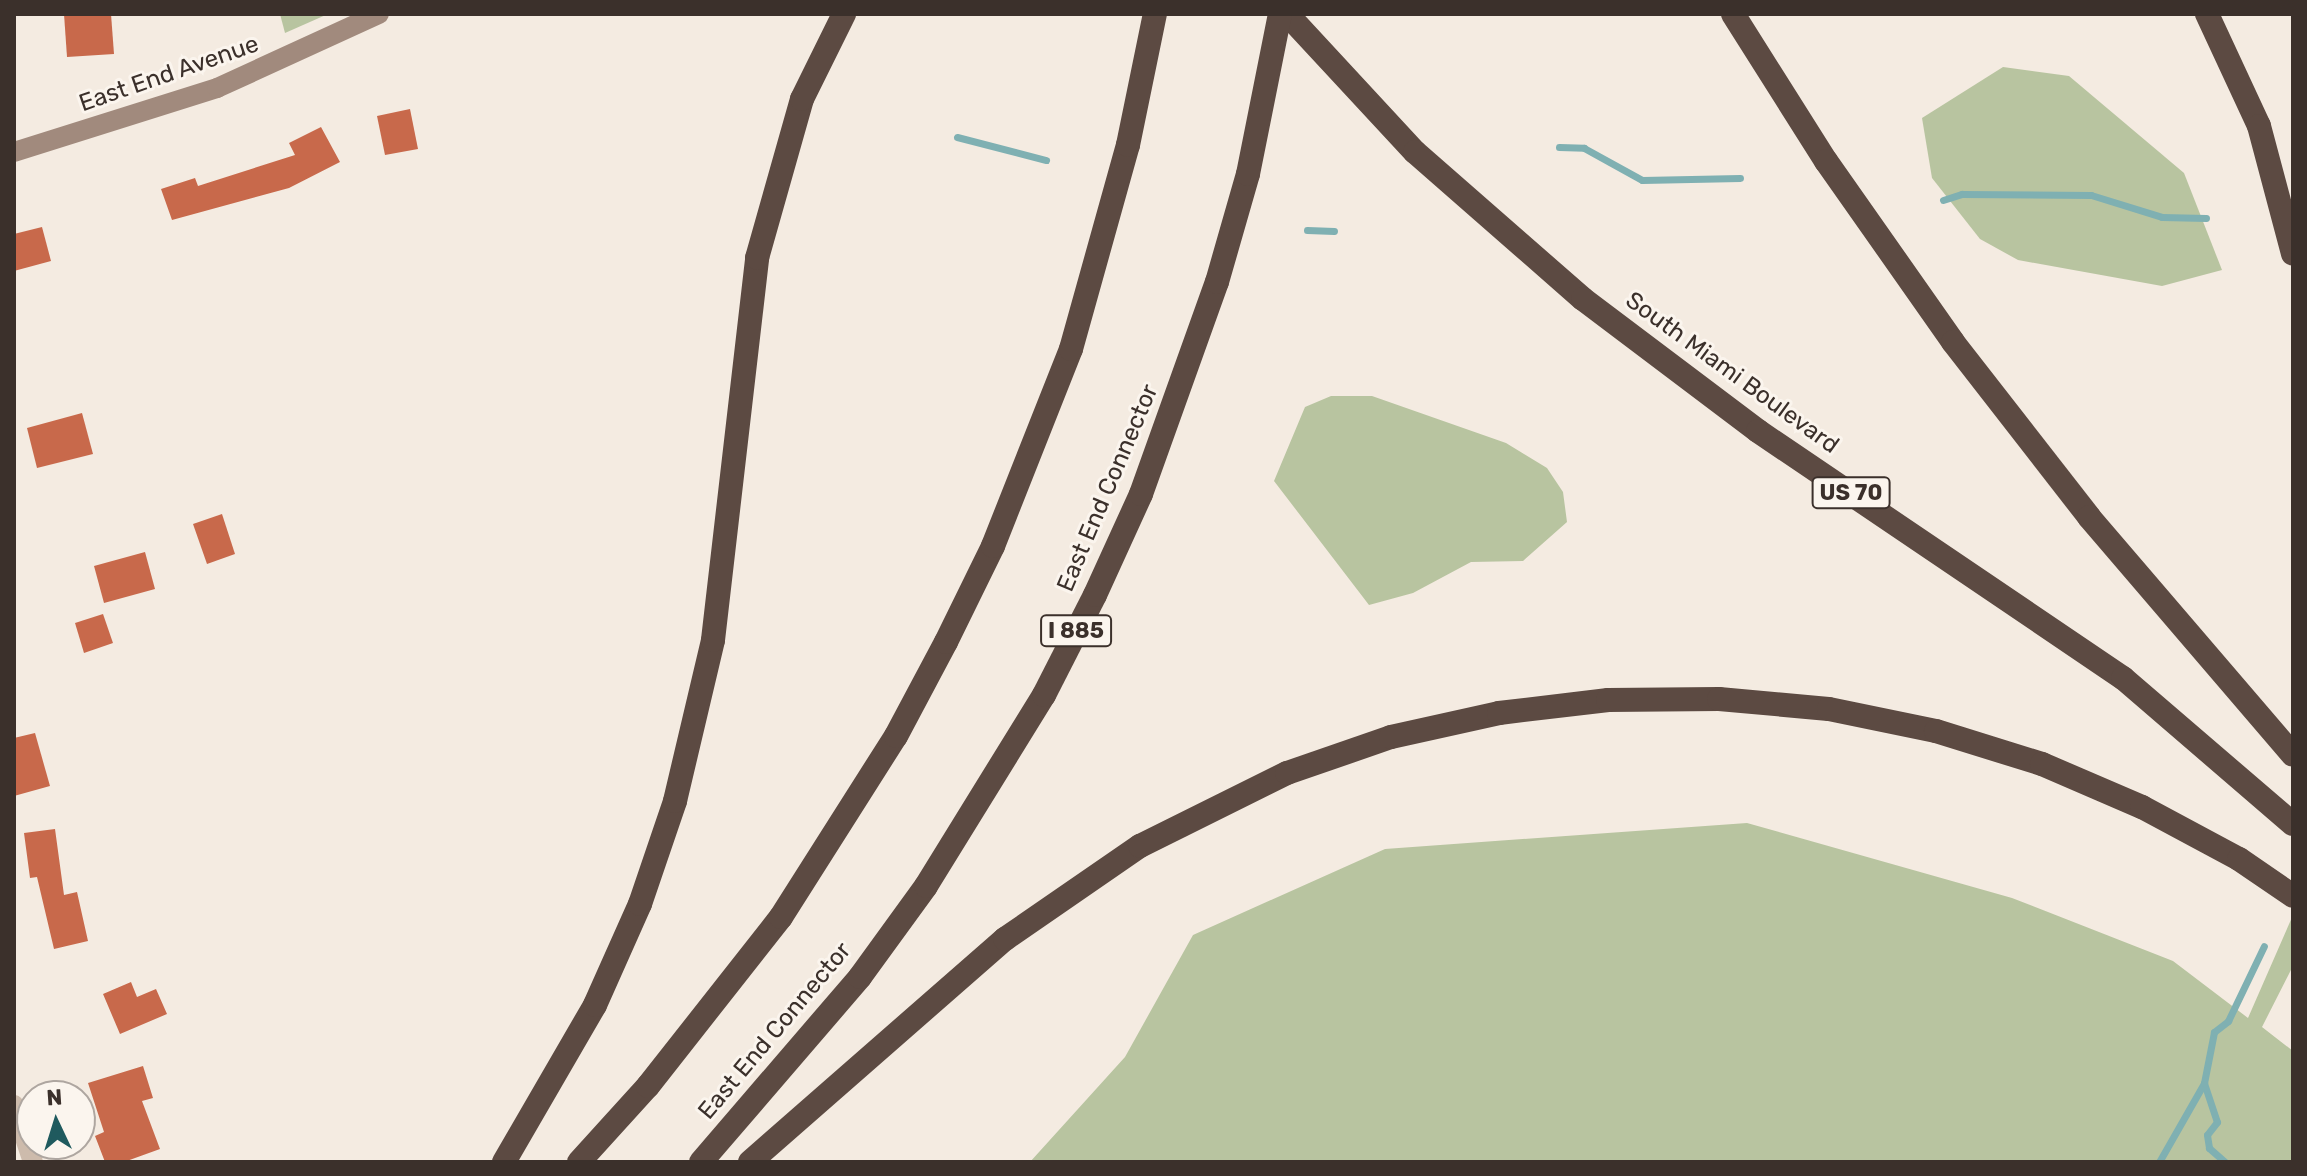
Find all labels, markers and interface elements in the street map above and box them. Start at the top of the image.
street label: East End Avenue [75,30,263,118]
street label: South Miami Boulevard [1620,286,1844,460]
street label: East End Connector [1051,380,1165,596]
road number: US 70 [1811,475,1891,511]
road number: I 885 [1040,613,1112,649]
street label: East End Connector [693,937,857,1125]
north arrow [16,1080,96,1160]
text: N [46,1084,63,1112]

